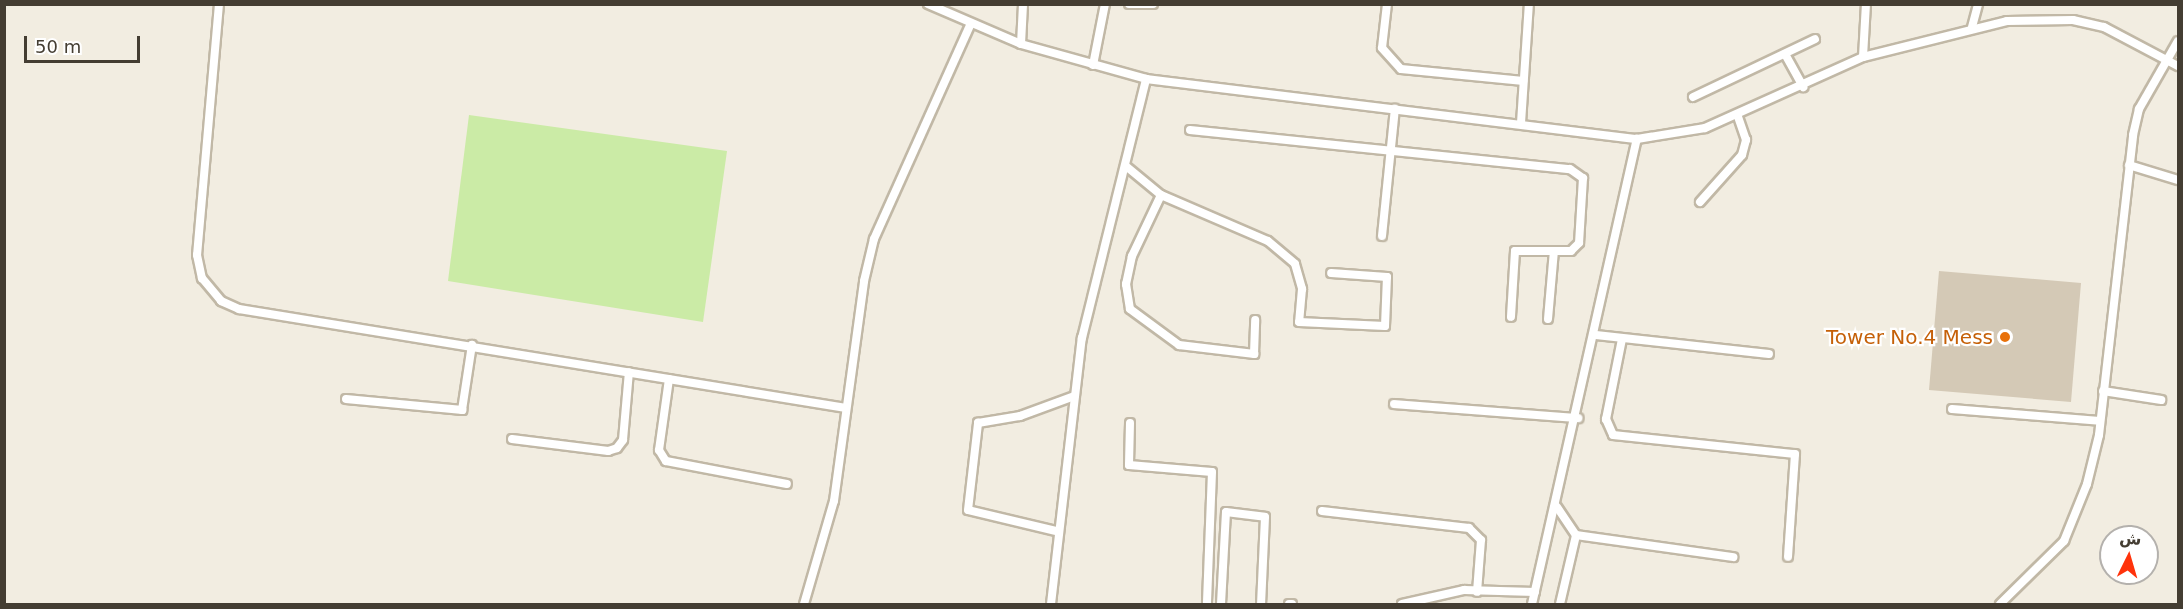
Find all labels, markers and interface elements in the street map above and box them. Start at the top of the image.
scale bar [27,24,142,62]
text: 50 m [35,36,81,57]
place label: Tower No.4 Mess [1826,325,1993,349]
marker: Tower No.4 Mess [1998,330,2012,344]
north arrow [2099,525,2159,585]
text: ش [2119,528,2142,549]

